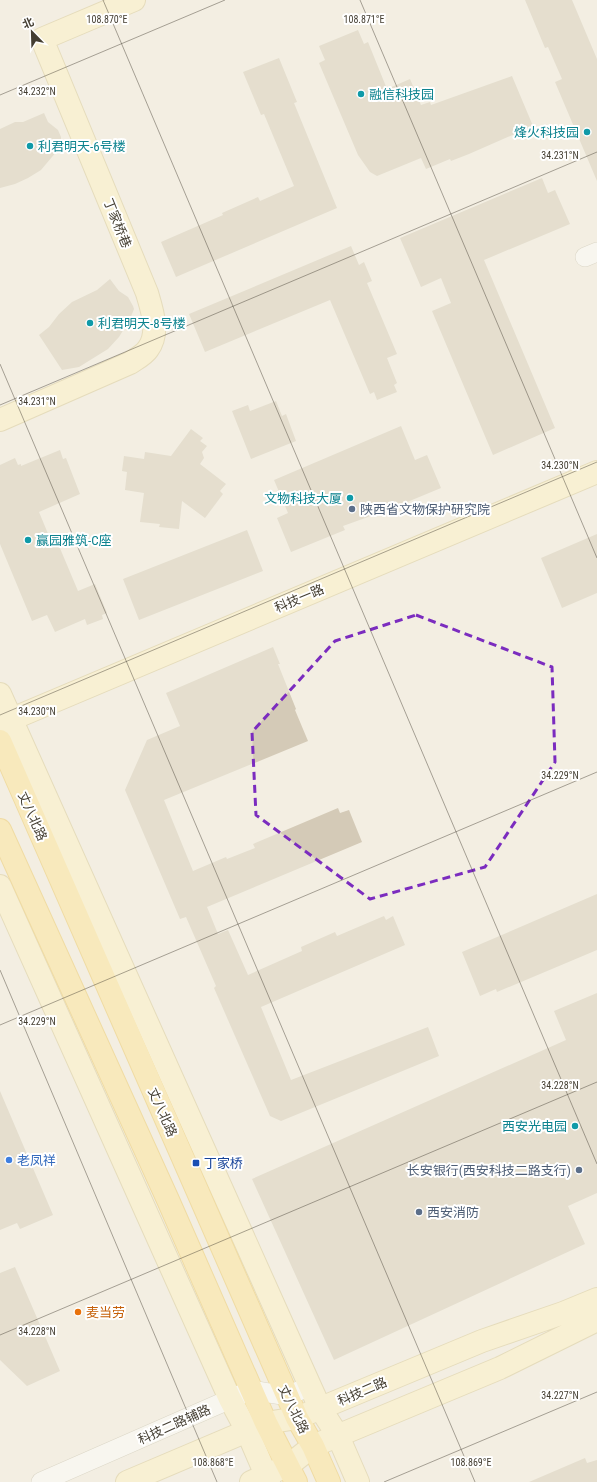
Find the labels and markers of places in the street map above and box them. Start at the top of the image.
place label: 融信科技园 [369,87,434,102]
marker: 融信科技园 [356,89,366,99]
place label: 烽火科技园 [514,125,579,140]
marker: 烽火科技园 [582,127,592,137]
place label: 利君明天-6号楼 [38,139,126,154]
marker: 利君明天-6号楼 [25,141,35,151]
place label: 利君明天-8号楼 [98,316,186,331]
marker: 利君明天-8号楼 [85,318,95,328]
place label: 文物科技大厦 [264,491,342,506]
marker: 文物科技大厦 [345,493,355,503]
place label: 陕西省文物保护研究院 [360,502,490,517]
marker: 陕西省文物保护研究院 [347,504,357,514]
place label: 赢园雅筑-C座 [36,533,112,548]
marker: 赢园雅筑-C座 [23,535,33,545]
place label: 西安光电园 [502,1119,567,1134]
marker: 西安光电园 [570,1121,580,1131]
place label: 老凤祥 [17,1153,56,1168]
marker: 老凤祥 [4,1155,14,1165]
place label: 丁家桥 [204,1156,243,1171]
marker: 丁家桥 [191,1158,201,1168]
place label: 长安银行(西安科技二路支行) [407,1163,571,1178]
marker: 长安银行(西安科技二路支行) [574,1165,584,1175]
place label: 西安消防 [427,1205,479,1220]
marker: 西安消防 [414,1207,424,1217]
place label: 麦当劳 [86,1305,125,1320]
marker: 麦当劳 [73,1307,83,1317]

